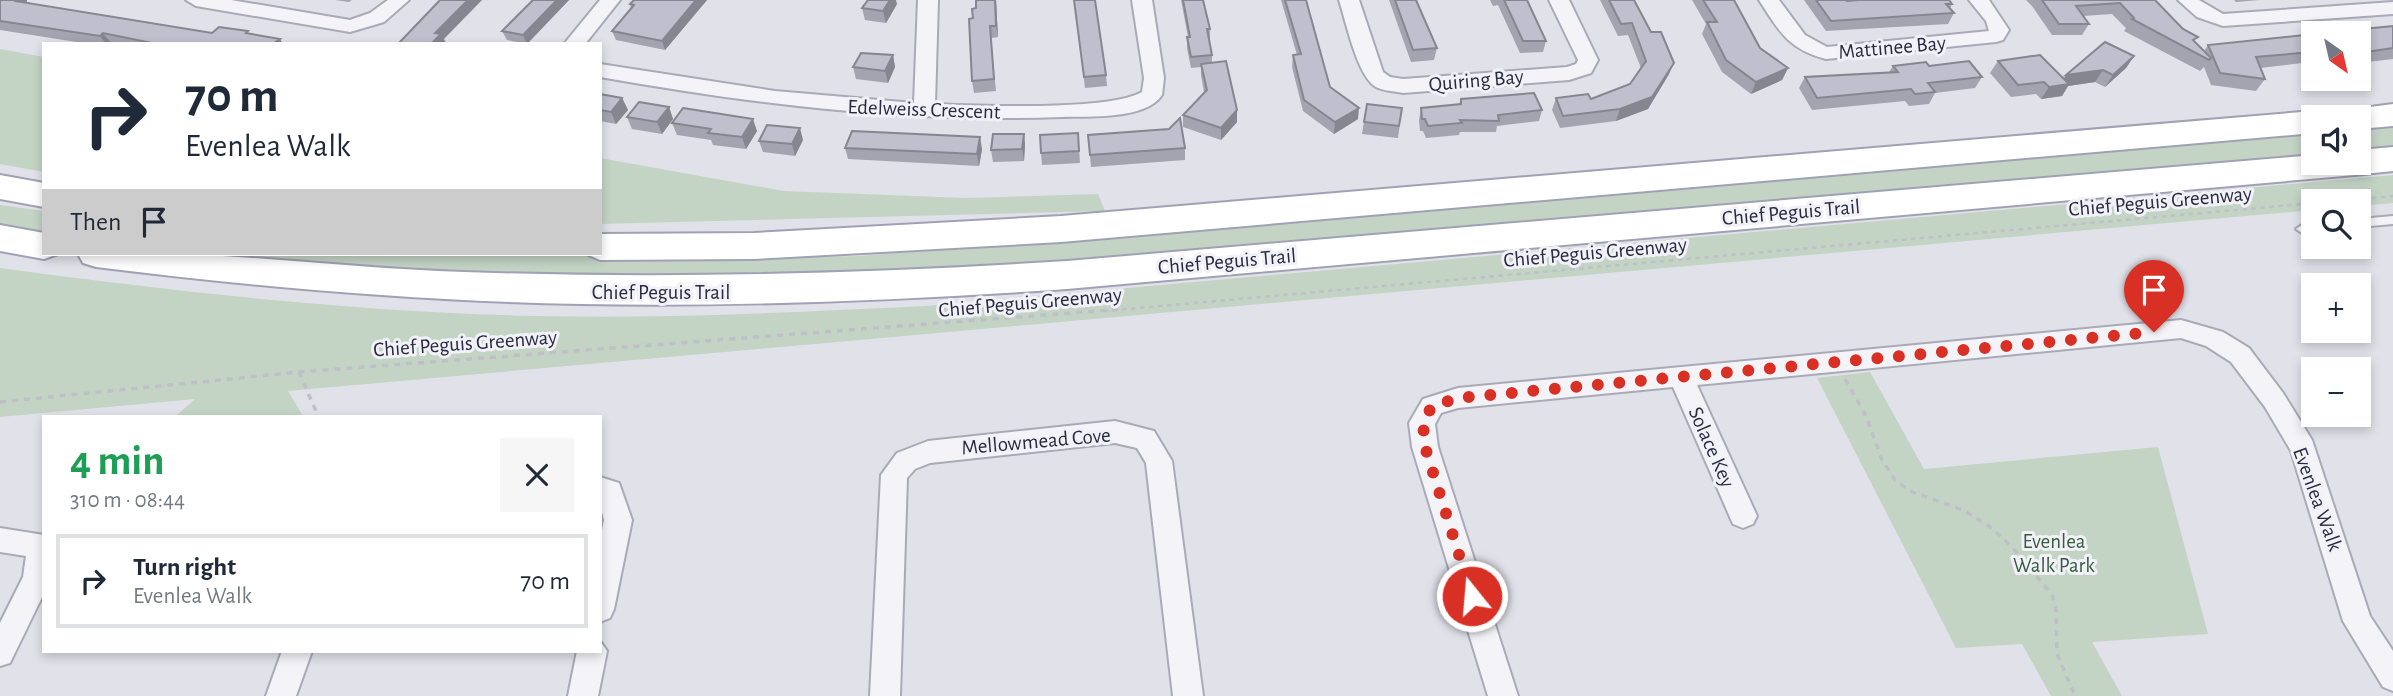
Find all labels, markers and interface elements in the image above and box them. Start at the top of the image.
north arrow [2301,21,2371,91]
map controls [2301,21,2371,427]
street label: Mattinee Bay [1837,32,1947,63]
street label: Quiring Bay [1428,66,1524,95]
icon: right [70,70,161,161]
text: 70 m [185,72,279,121]
street label: Edelweiss Crescent [847,96,1001,123]
button: sound [2301,105,2371,175]
text: Evenlea Walk [185,130,351,162]
street label: Chief Peguis Greenway [2067,183,2253,220]
button: search [2301,189,2371,259]
street label: Chief Peguis Trail [1721,196,1861,229]
icon: arrive [135,203,173,241]
text: Then [70,209,121,235]
street label: Chief Peguis Greenway [1502,234,1688,271]
street label: Chief Peguis Trail [1157,245,1297,278]
pin [2124,260,2184,332]
icon: arrive [2135,271,2173,309]
button: + [2301,273,2371,343]
street label: Chief Peguis Trail [592,282,730,303]
street label: Chief Peguis Greenway [937,284,1123,321]
street label: Chief Peguis Greenway [372,327,558,360]
button: − [2301,357,2371,427]
street label: Solace Key [1685,404,1739,491]
street label: Mellowmead Cove [961,425,1112,458]
button: close [500,438,574,512]
text: 4 min [70,440,165,482]
street label: Evenlea Walk [2289,445,2346,554]
text: 310 m · 08:44 [70,489,185,512]
park label: Evenlea Walk Park [2013,531,2095,576]
text: Turn right [133,554,236,580]
position arrow [1435,559,1509,633]
icon: right [74,562,112,600]
text: 70 m [520,568,570,594]
text: Evenlea Walk [133,585,252,608]

